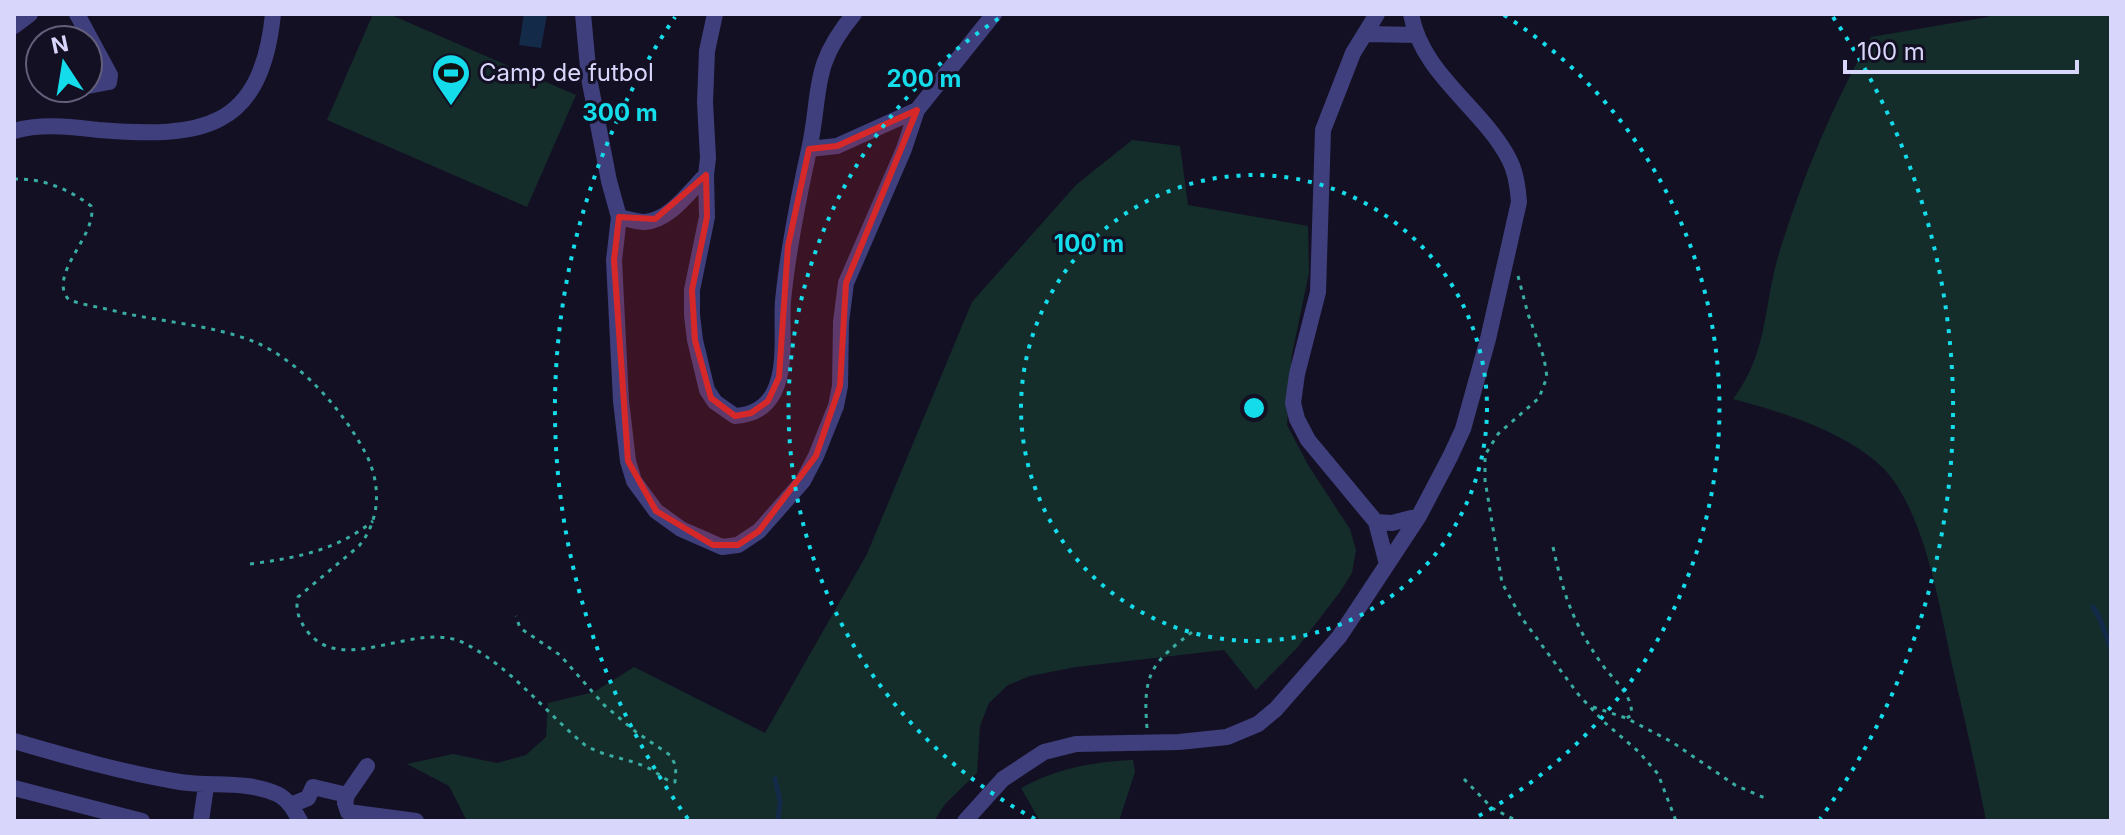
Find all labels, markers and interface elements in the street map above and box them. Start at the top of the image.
north arrow [24,24,104,104]
scale bar [1845,24,2077,74]
text: N [49,30,71,59]
text: 100 m [1857,37,1925,66]
sports icon: Camp de futbol [430,52,472,107]
place label: Camp de futbol [479,58,654,87]
text: 200 m [886,64,962,93]
text: 300 m [582,98,658,127]
text: 100 m [1054,229,1124,258]
centre of rings [1240,394,1268,422]

